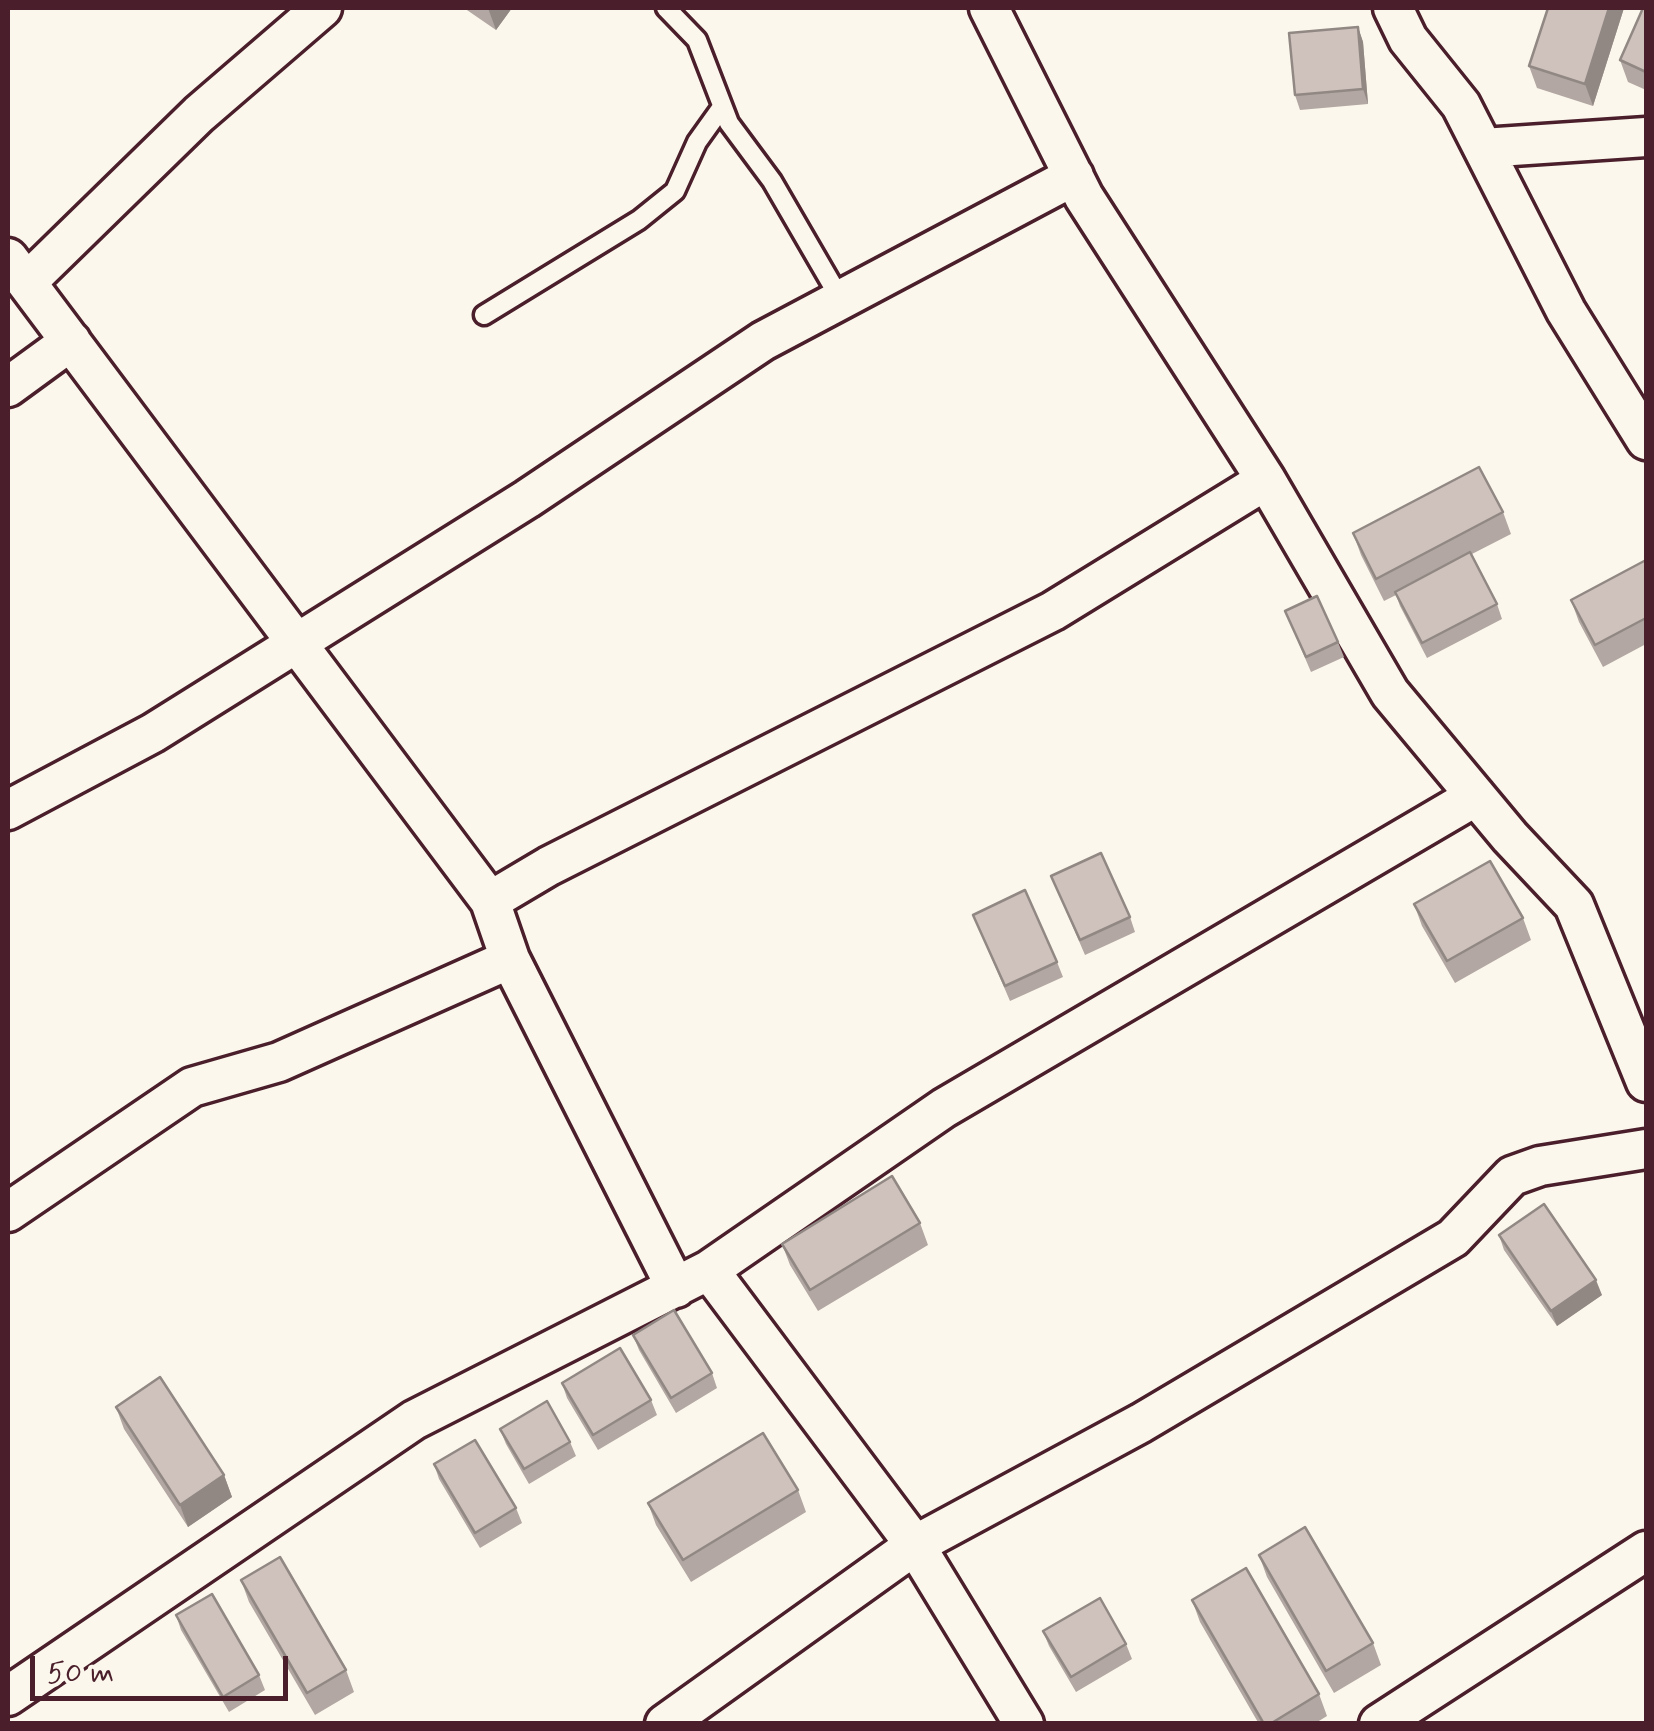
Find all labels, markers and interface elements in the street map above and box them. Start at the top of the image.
scale bar [35,1636,292,1698]
text: 50 m [47,1654,114,1693]

